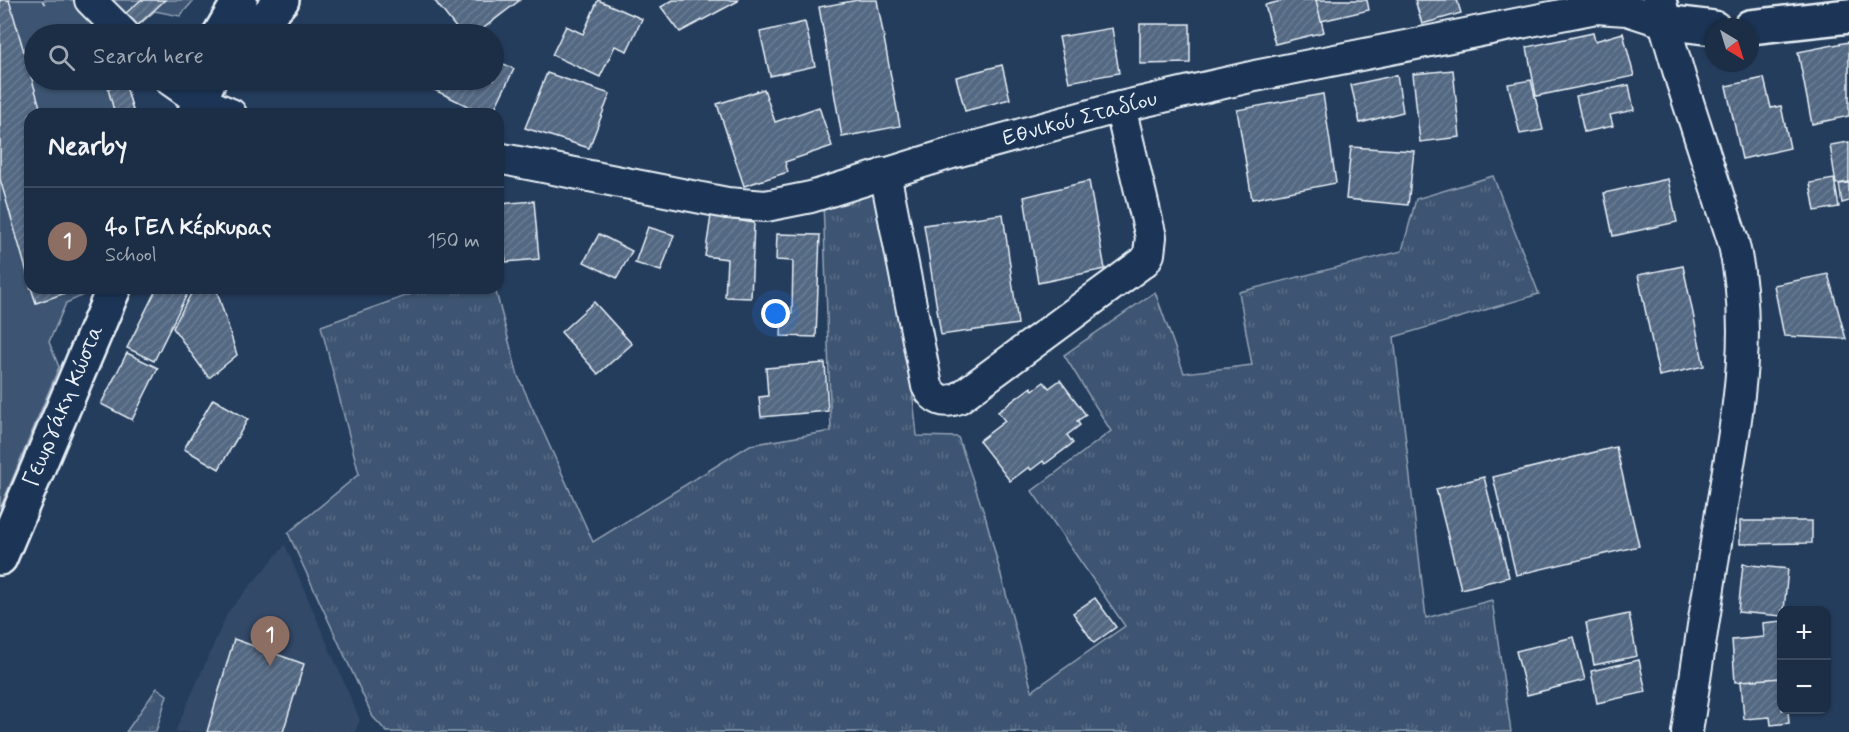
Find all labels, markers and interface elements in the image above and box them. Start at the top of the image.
north arrow [1705,18,1759,72]
search box [24,24,504,90]
icon: search [45,41,78,74]
text: Search here [93,43,204,71]
street label: Εθνικού Σταδίου [1000,85,1160,153]
text: Nearby [48,130,127,164]
text: 4ο ΓΕΛ Κέρκυρας [105,214,272,242]
text: 1 [63,228,72,255]
text: 150 m [427,228,480,255]
text: School [105,242,157,269]
your location [761,299,790,328]
street label: Γεωργάκη Κώστα [17,321,111,491]
map controls [1777,606,1831,714]
button: + [1777,606,1831,660]
pin: 1 [250,616,290,666]
button: − [1777,660,1831,714]

